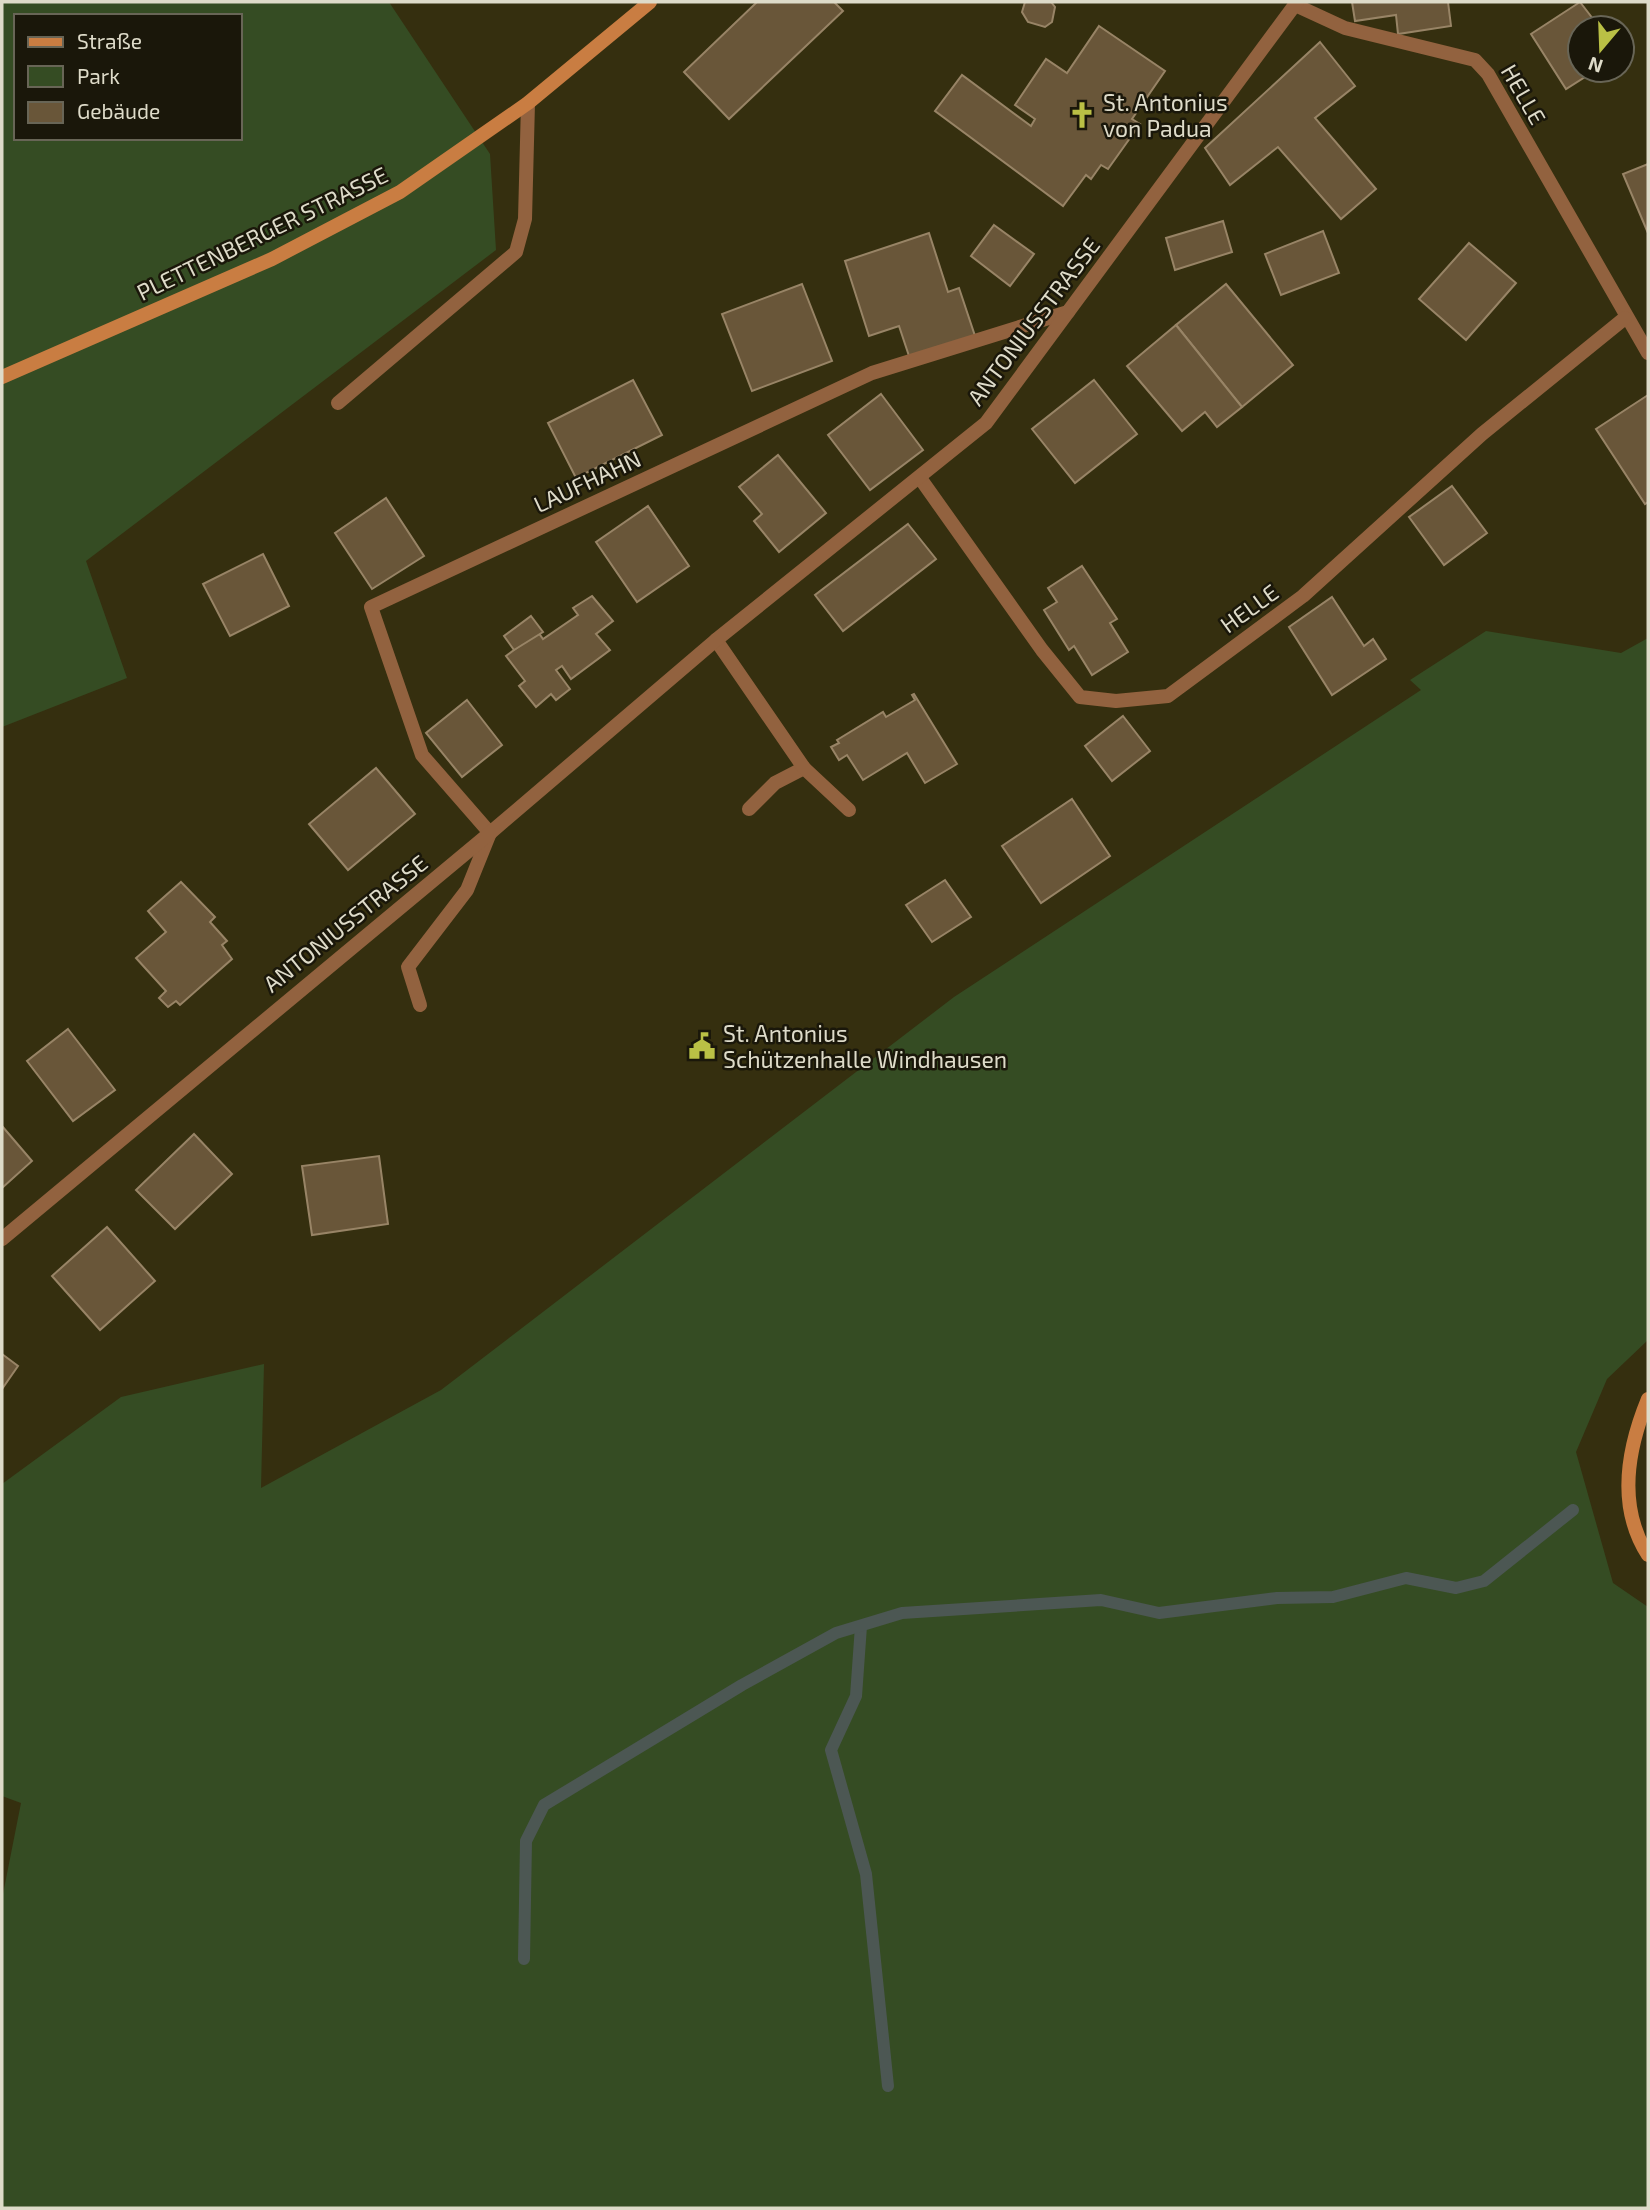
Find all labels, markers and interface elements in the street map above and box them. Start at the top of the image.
legend [14,14,242,140]
north arrow [1566,14,1636,84]
text: Straße [77,28,142,53]
text: N [1585,52,1606,79]
street label: HELLE [1496,59,1552,129]
text: Park [77,63,120,88]
place label: St. Antonius von Padua [1103,88,1228,142]
text: Gebäude [77,98,160,123]
church icon: St. Antonius von Padua [1067,100,1097,130]
street label: PLETTENBERGER STRASSE [132,160,392,306]
street label: ANTONIUSSTRASSE [961,232,1105,410]
street label: LAUFHAHN [529,444,645,518]
street label: HELLE [1215,578,1283,638]
street label: ANTONIUSSTRASSE [257,848,433,998]
place label: St. Antonius Schützenhalle Windhausen [723,1019,1007,1073]
public building icon: St. Antonius Schützenhalle Windhausen [687,1031,717,1061]

